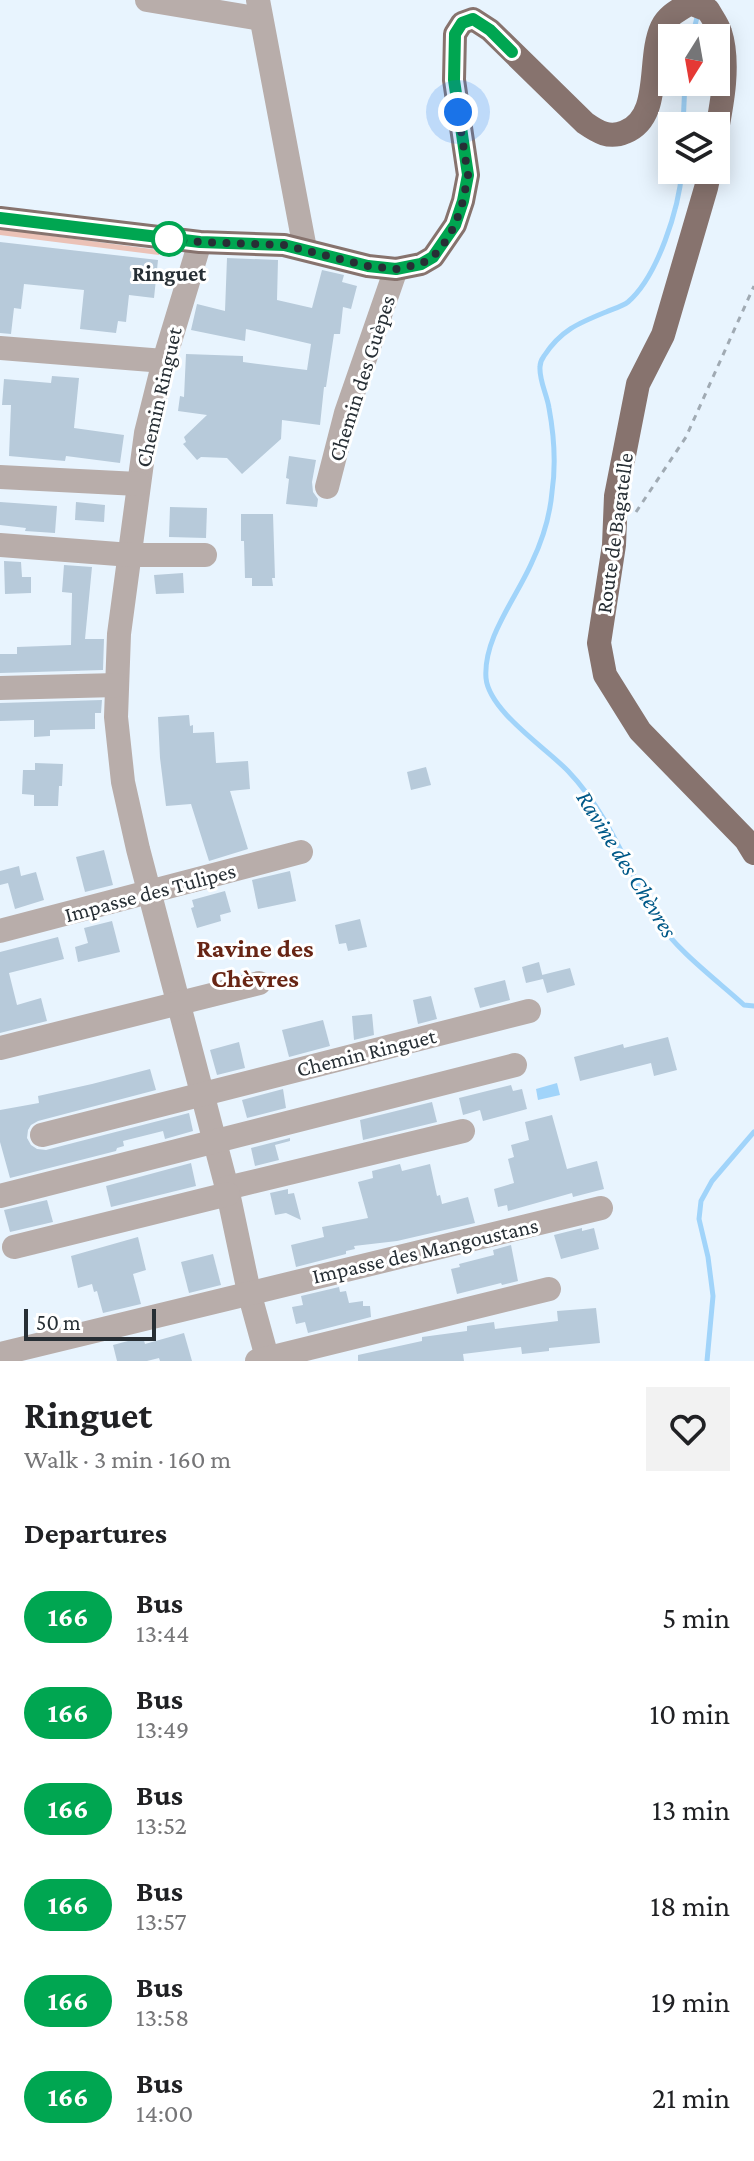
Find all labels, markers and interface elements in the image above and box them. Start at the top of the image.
north arrow [658,24,730,96]
map controls [658,24,730,184]
your location [438,92,478,132]
button: layers [658,112,730,184]
marker: Ringuet [152,222,186,256]
place label: Ringuet [132,261,207,286]
street label: Chemin des Guèpes [323,292,400,464]
street label: Chemin Ringuet [130,324,187,470]
street label: Route de Bagatelle [591,451,638,615]
water label: Ravine des Chèvres [571,785,684,943]
street label: Impasse des Tulipes [62,858,238,927]
district label: Ravine des Chèvres [196,934,314,993]
street label: Chemin Ringuet [294,1023,439,1082]
street label: Impasse des Mangoustans [310,1212,540,1289]
scale bar [24,1305,156,1341]
text: 50 m [36,1310,81,1335]
button: heart [646,1387,730,1471]
text: Ringuet [24,1394,152,1436]
text: Walk · 3 min · 160 m [24,1445,231,1474]
text: Departures [24,1516,167,1549]
text: Bus [136,1586,183,1619]
text: 166 [47,1601,89,1632]
text: 5 min [662,1601,730,1634]
text: 13:44 [136,1619,189,1648]
text: Bus [136,1682,183,1715]
text: 166 [47,1697,89,1728]
text: 10 min [649,1697,730,1730]
text: 13:49 [136,1715,189,1744]
text: Bus [136,1778,183,1811]
text: 166 [47,1793,89,1824]
text: 13 min [652,1793,730,1826]
text: 13:52 [136,1811,187,1840]
text: Bus [136,1874,183,1907]
text: 166 [47,1889,89,1920]
text: 18 min [650,1889,730,1922]
text: 13:57 [136,1907,186,1936]
text: Bus [136,1970,183,2003]
text: 166 [47,1985,89,2016]
text: 19 min [651,1985,730,2018]
text: 13:58 [136,2003,189,2032]
text: Bus [136,2066,183,2099]
text: 166 [47,2081,89,2112]
text: 21 min [652,2081,730,2114]
text: 14:00 [136,2099,193,2128]

